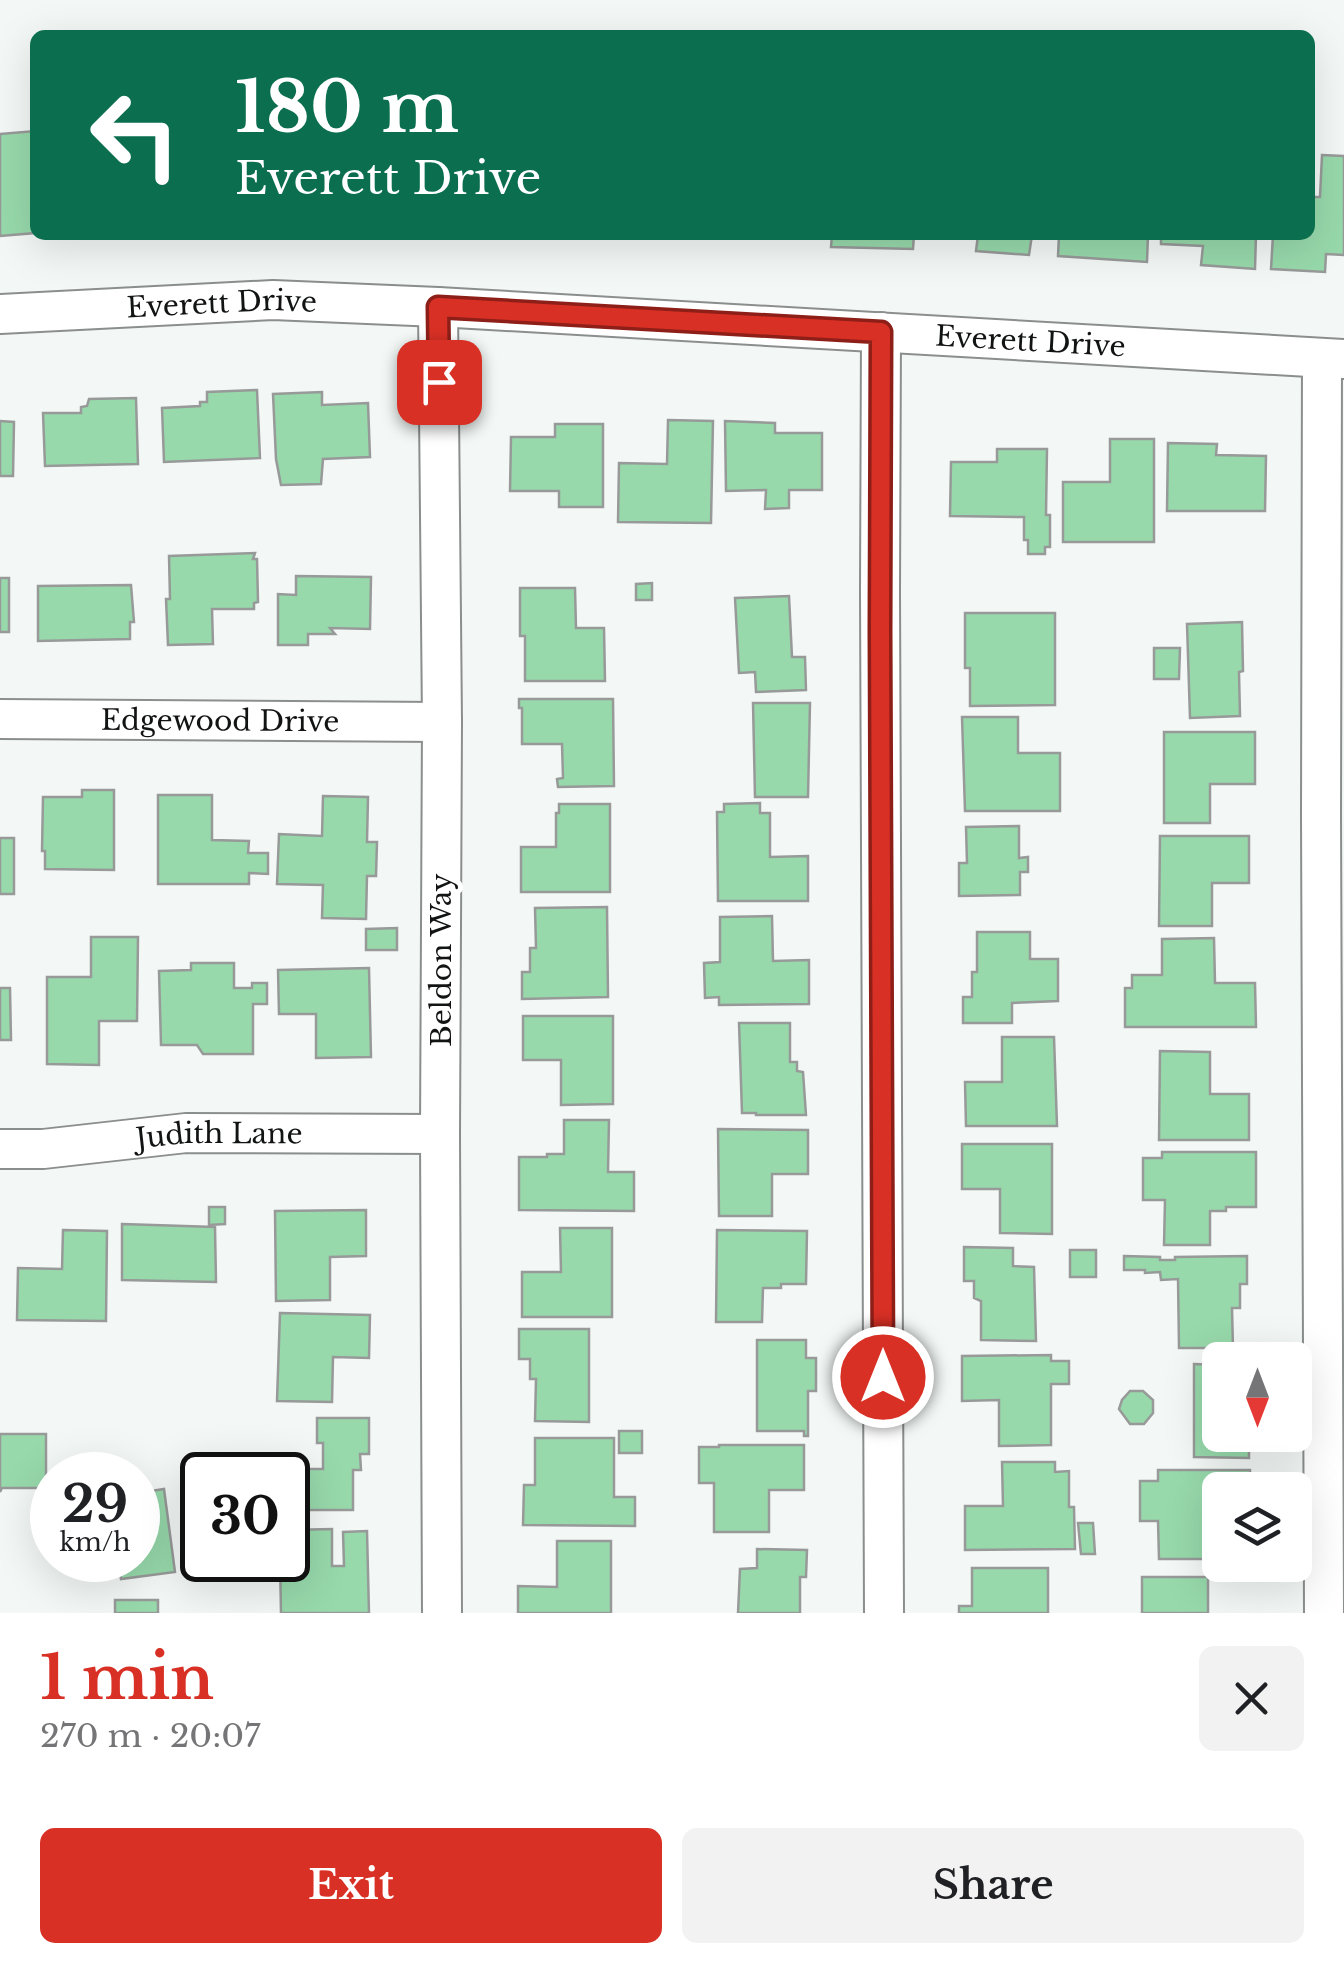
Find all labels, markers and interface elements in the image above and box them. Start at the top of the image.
text: 180 m [235,64,459,151]
icon: left [70,70,200,200]
text: Everett Drive [235,150,541,206]
street label: Everett Drive [126,282,318,325]
street label: Everett Drive [934,318,1127,364]
pin [397,340,482,425]
icon: arrive [412,355,467,410]
street label: Edgewood Drive [101,702,339,739]
street label: Beldon Way [424,873,459,1047]
street label: Judith Lane [130,1115,303,1156]
position arrow [831,1325,935,1429]
north arrow [1202,1342,1312,1452]
map controls [1202,1342,1312,1582]
speed limit sign: 30 [180,1452,310,1582]
button: layers [1202,1472,1312,1582]
text: 29 [62,1473,128,1536]
text: km/h [60,1527,130,1558]
text: 1 min [40,1641,214,1715]
button: close [1199,1646,1304,1751]
text: 270 m · 20:07 [40,1716,260,1756]
button: Exit [40,1828,662,1943]
button: Share [682,1828,1304,1943]

